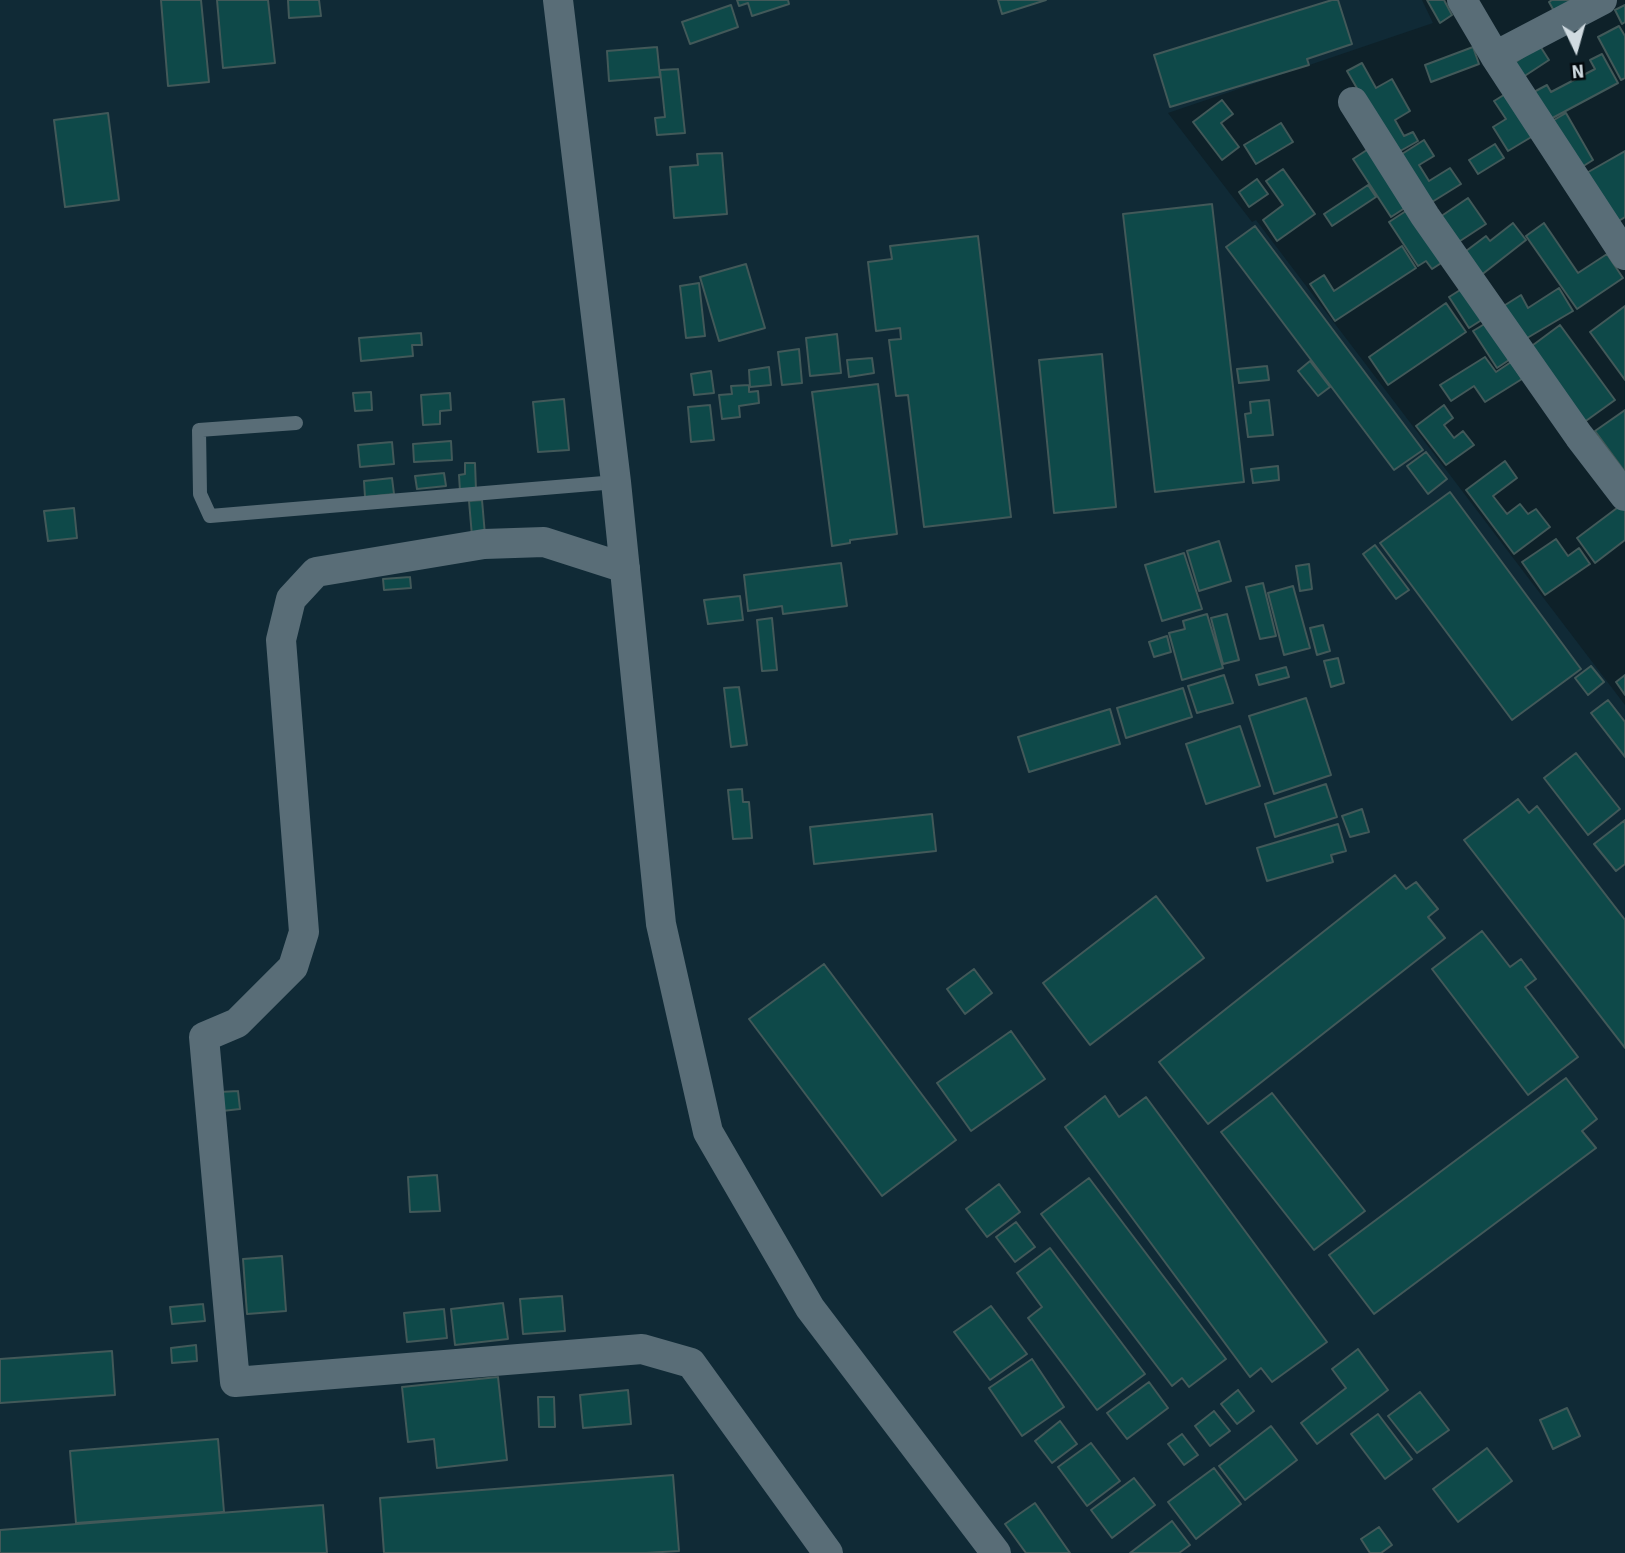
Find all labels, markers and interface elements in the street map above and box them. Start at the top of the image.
north arrow [1541,14,1611,84]
text: N [1570,56,1585,84]

